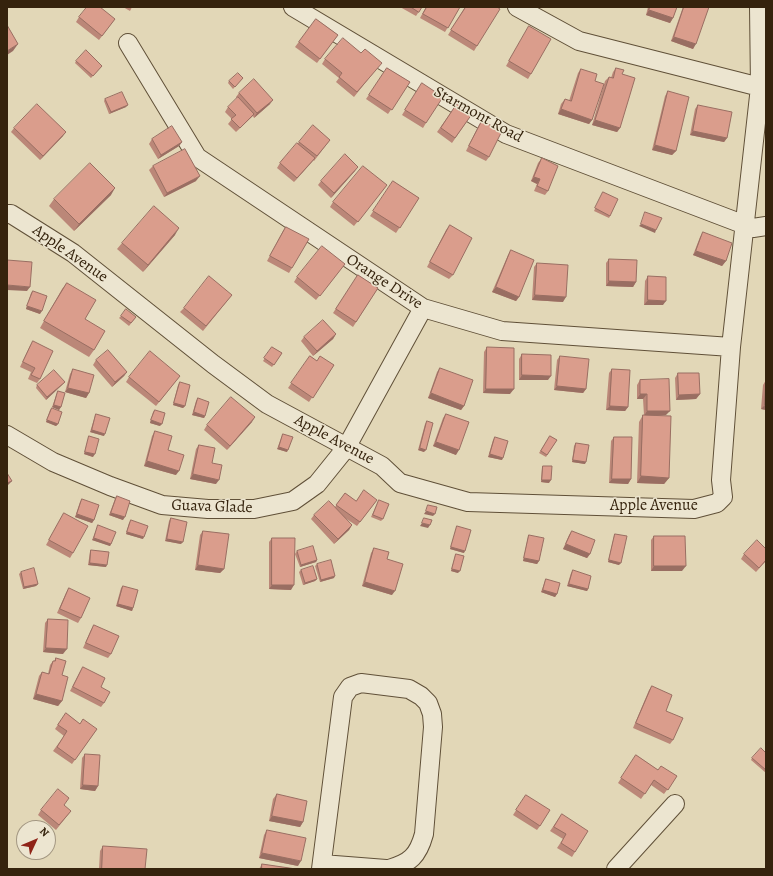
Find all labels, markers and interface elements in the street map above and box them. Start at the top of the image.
street label: Starmont Road [430,83,526,147]
street label: Apple Avenue [29,221,111,287]
street label: Orange Drive [342,250,426,314]
street label: Apple Avenue [291,411,377,469]
street label: Guava Glade [171,496,253,518]
street label: Apple Avenue [610,496,698,516]
north arrow [16,820,56,860]
text: N [36,824,52,840]

